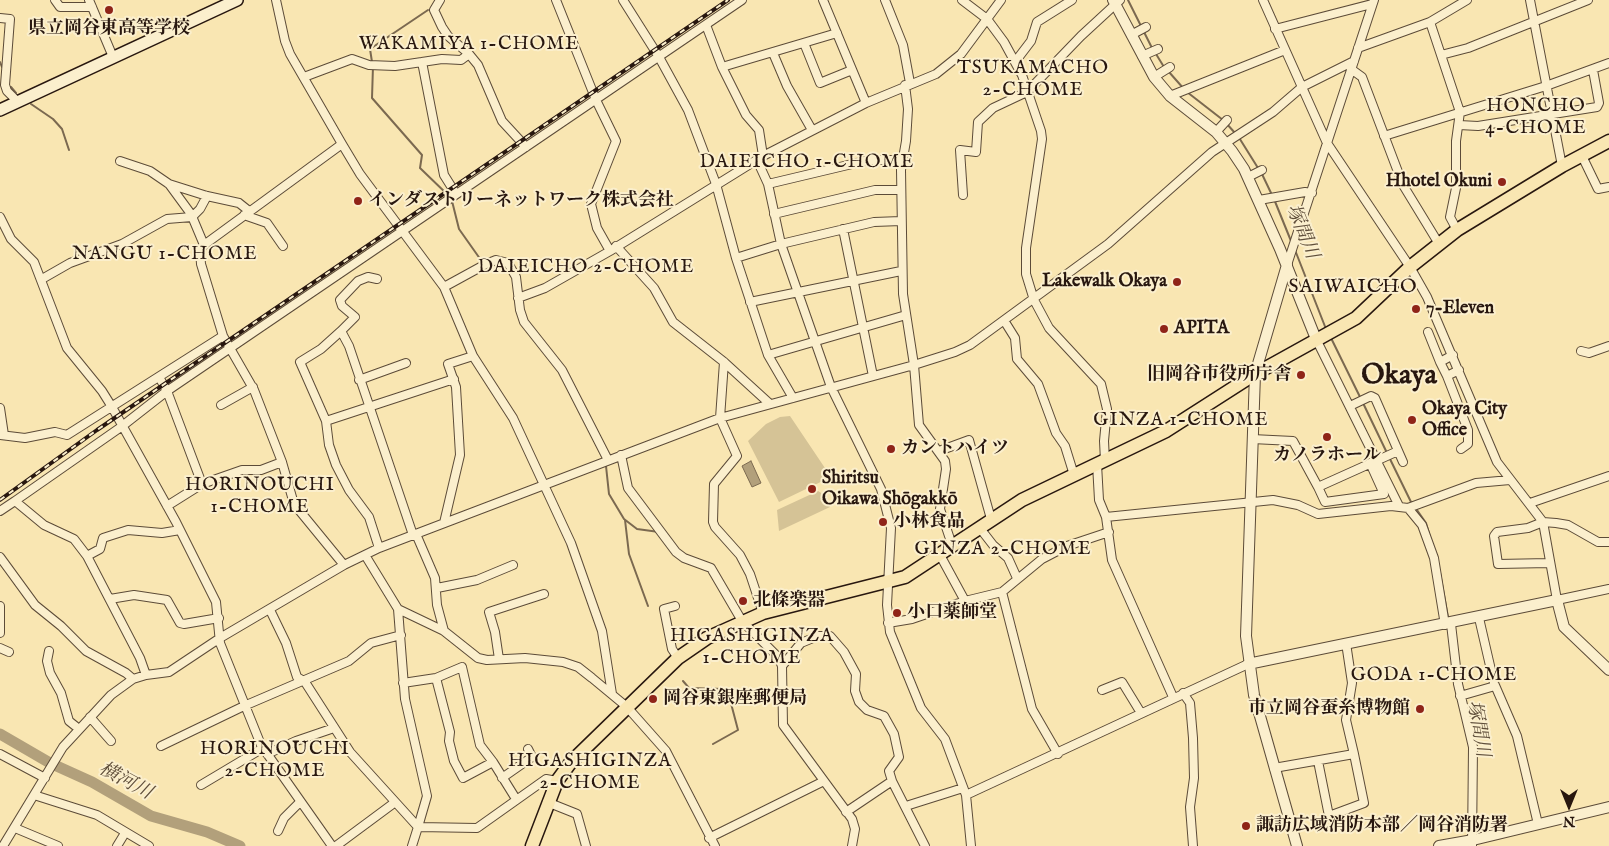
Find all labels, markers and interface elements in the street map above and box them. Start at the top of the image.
marker: 県立岡谷東高等学校 [103,4,115,16]
place label: 県立岡谷東高等学校 [28,18,190,40]
district label: WAKAMIYA 1-CHOME [357,34,581,56]
district label: TSUKAMACHO 2-CHOME [956,58,1110,102]
district label: HONCHO 4-CHOME [1484,96,1588,140]
district label: DAIEICHO 1-CHOME [698,152,916,174]
place label: Hhotel Okuni [1386,171,1492,193]
marker: Hhotel Okuni [1496,176,1508,188]
place label: インダストリーネットワーク株式会社 [368,190,674,212]
marker: インダストリーネットワーク株式会社 [352,195,364,207]
water label: 塚間川 [1280,201,1322,263]
district label: NANGU 1-CHOME [71,244,259,266]
district label: DAIEICHO 2-CHOME [476,257,696,279]
place label: Lakewalk Okaya [1042,271,1167,293]
marker: Lakewalk Okaya [1171,276,1183,288]
district label: SAIWAICHO [1287,276,1419,300]
place label: 7-Eleven [1426,298,1494,320]
marker: 7-Eleven [1410,303,1422,315]
place label: APITA [1174,318,1229,340]
marker: APITA [1158,323,1170,335]
district label: Okaya [1361,360,1437,394]
place label: 旧岡谷市役所庁舎 [1147,364,1291,386]
marker: 旧岡谷市役所庁舎 [1295,369,1307,381]
place label: Okaya City Office [1422,399,1507,442]
district label: GINZA 1-CHOME [1092,410,1270,432]
marker: Okaya City Office [1406,414,1418,426]
marker: カノラホール [1321,431,1333,443]
place label: カントハイツ [901,438,1009,460]
marker: カントハイツ [885,443,897,455]
place label: カノラホール [1273,445,1381,467]
place label: Shiritsu Oikawa Shōgakkō [822,468,957,510]
district label: HORINOUCHI 1-CHOME [184,475,336,519]
marker: Shiritsu Oikawa Shōgakkō [806,483,818,495]
place label: 小林食品 [893,511,965,533]
marker: 小林食品 [877,516,889,528]
district label: GINZA 2-CHOME [913,539,1093,561]
place label: 北條楽器 [753,590,825,612]
marker: 北條楽器 [737,595,749,607]
place label: 小口薬師堂 [907,602,997,624]
marker: 小口薬師堂 [891,607,903,619]
district label: HIGASHIGINZA 1-CHOME [669,626,836,670]
district label: GODA 1-CHOME [1349,665,1519,687]
place label: 岡谷東銀座郵便局 [663,688,807,710]
marker: 岡谷東銀座郵便局 [647,693,659,705]
place label: 市立岡谷蚕糸博物館 [1248,698,1410,720]
water label: 塚間川 [1461,699,1493,759]
marker: 市立岡谷蚕糸博物館 [1414,703,1426,715]
district label: HORINOUCHI 2-CHOME [199,739,351,783]
district label: HIGASHIGINZA 2-CHOME [506,751,674,795]
water label: 横河川 [94,759,156,805]
north arrow [1544,781,1594,831]
text: N [1563,812,1575,830]
place label: 諏訪広域消防本部／岡谷消防署 [1256,815,1508,837]
marker: 諏訪広域消防本部／岡谷消防署 [1240,820,1252,832]

